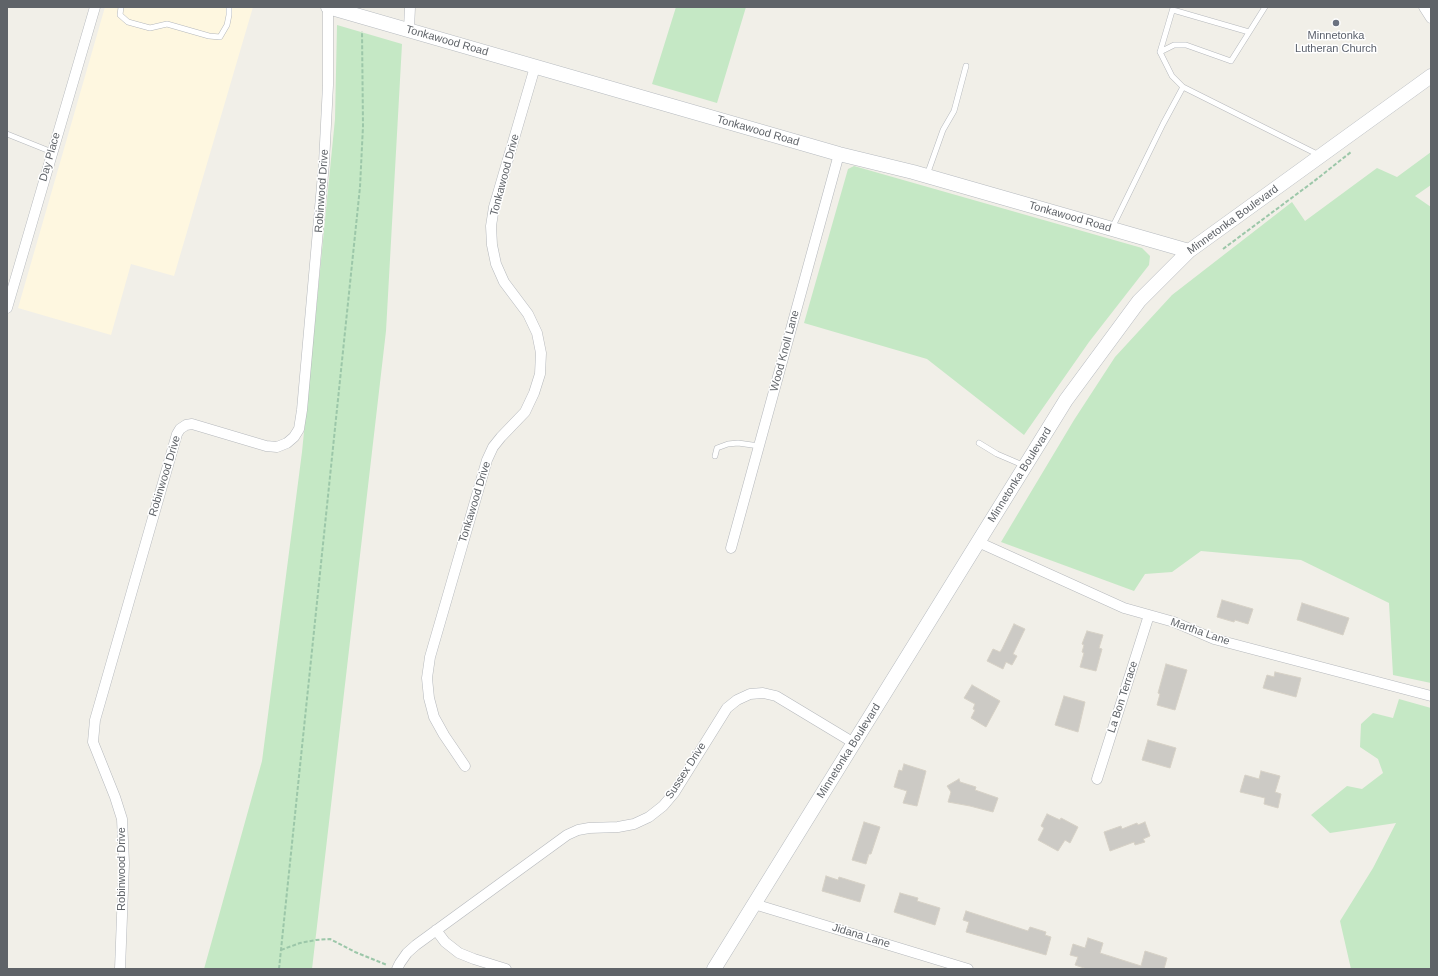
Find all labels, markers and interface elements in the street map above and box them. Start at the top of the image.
marker: Minnetonka Lutheran Church [1331,18,1341,28]
street label: Tonkawood Road [404,23,490,59]
place label: Minnetonka Lutheran Church [1295,29,1377,55]
street label: Tonkawood Road [715,113,801,149]
street label: Day Place [37,131,63,183]
street label: Tonkawood Drive [488,133,522,217]
street label: Robinwood Drive [312,149,332,233]
street label: Minnetonka Boulevard [1185,182,1281,258]
street label: Tonkawood Road [1027,199,1113,235]
street label: Wood Knoll Lane [768,309,802,393]
street label: Minnetonka Boulevard [985,425,1055,525]
street label: Robinwood Drive [146,434,184,518]
street label: Tonkawood Drive [456,460,494,544]
street label: Martha Lane [1169,616,1231,648]
street label: La Bon Terrace [1105,659,1141,735]
street label: Minnetonka Boulevard [814,701,884,801]
street label: Sussex Drive [663,740,709,802]
street label: Robinwood Drive [115,827,129,911]
street label: Jidana Lane [830,921,892,951]

